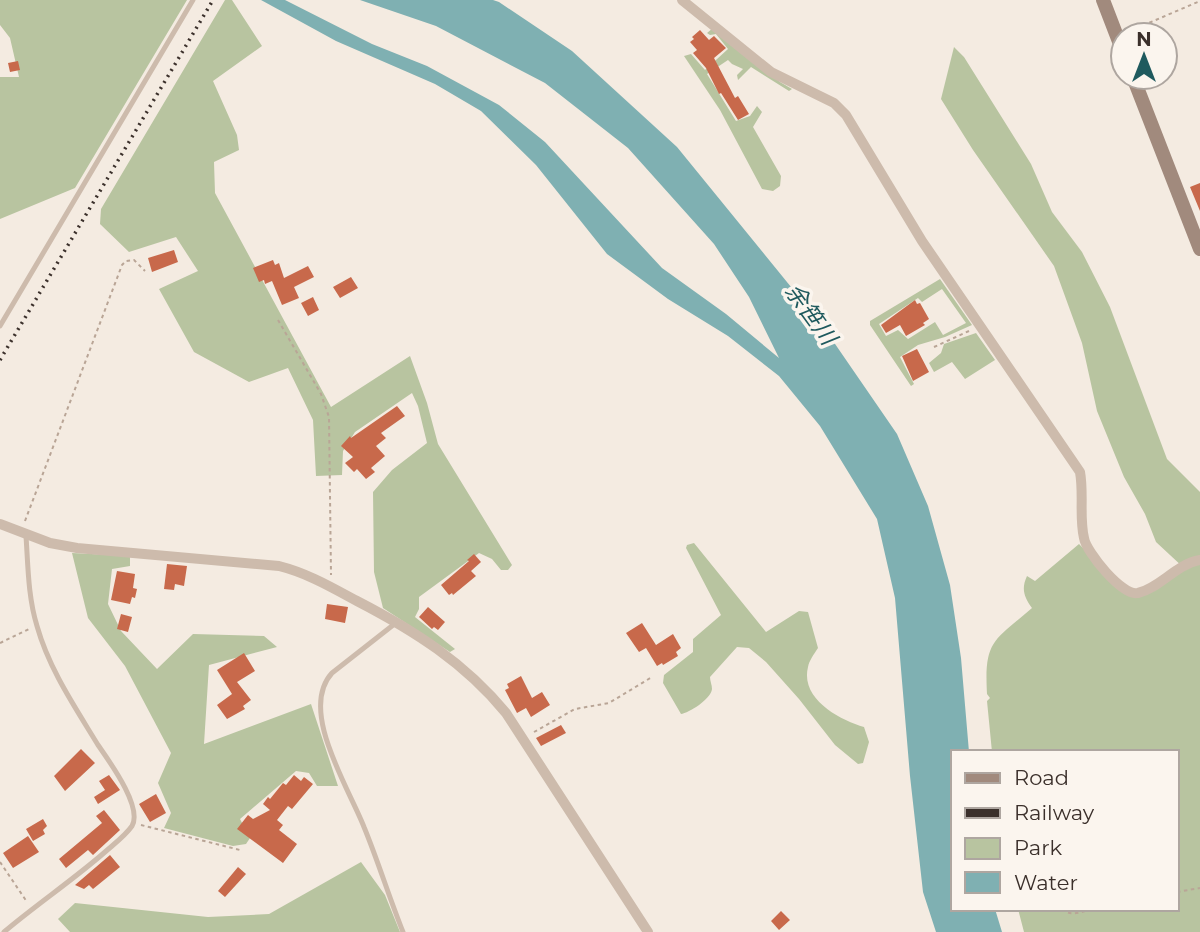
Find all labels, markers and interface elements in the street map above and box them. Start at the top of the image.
north arrow [1109,21,1179,91]
text: N [1136,28,1152,51]
water label: 余笹川 [779,278,844,353]
legend [951,750,1179,911]
text: Road [1014,765,1069,790]
text: Railway [1014,800,1095,825]
text: Park [1014,835,1062,860]
text: Water [1014,870,1078,895]

